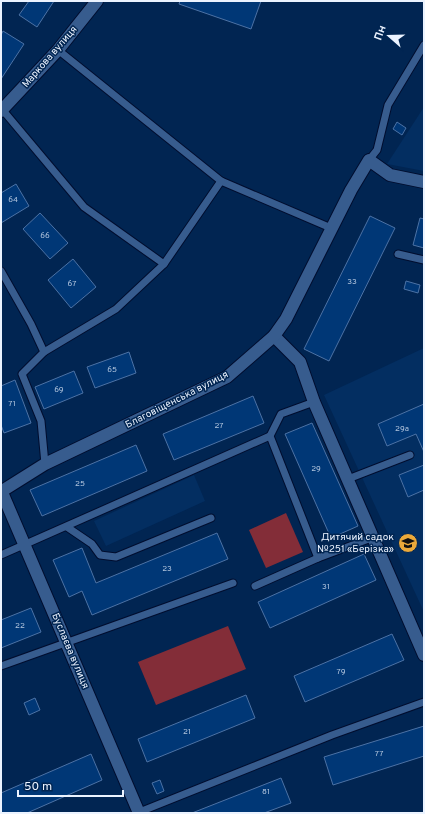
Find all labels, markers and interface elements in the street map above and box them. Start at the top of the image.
north arrow [369,16,409,56]
street label: Маркова вулиця [20,23,80,91]
text: Пн [371,24,390,42]
house number: 64 [8,195,18,205]
house number: 66 [40,231,50,241]
house number: 33 [347,277,357,287]
house number: 67 [68,279,76,289]
house number: 65 [107,365,117,375]
street label: Благовіщенська вулиця [123,368,231,432]
house number: 69 [54,385,64,395]
house number: 71 [8,399,16,409]
house number: 27 [215,421,224,431]
house number: 29а [395,424,409,434]
house number: 29 [311,464,321,474]
house number: 25 [75,479,85,489]
place label: Дитячий садок №251 «Берізка» [317,531,394,556]
school or university icon: Дитячий садок №251 «Берізка» [397,532,419,554]
house number: 23 [162,564,172,574]
house number: 31 [322,582,330,592]
street label: Буслаєва вулиця [48,611,92,691]
house number: 22 [15,621,25,631]
house number: 79 [337,667,346,677]
house number: 21 [183,727,191,737]
house number: 77 [375,749,383,759]
scale bar [18,772,123,798]
text: 50 m [24,779,52,795]
house number: 81 [262,787,270,797]

